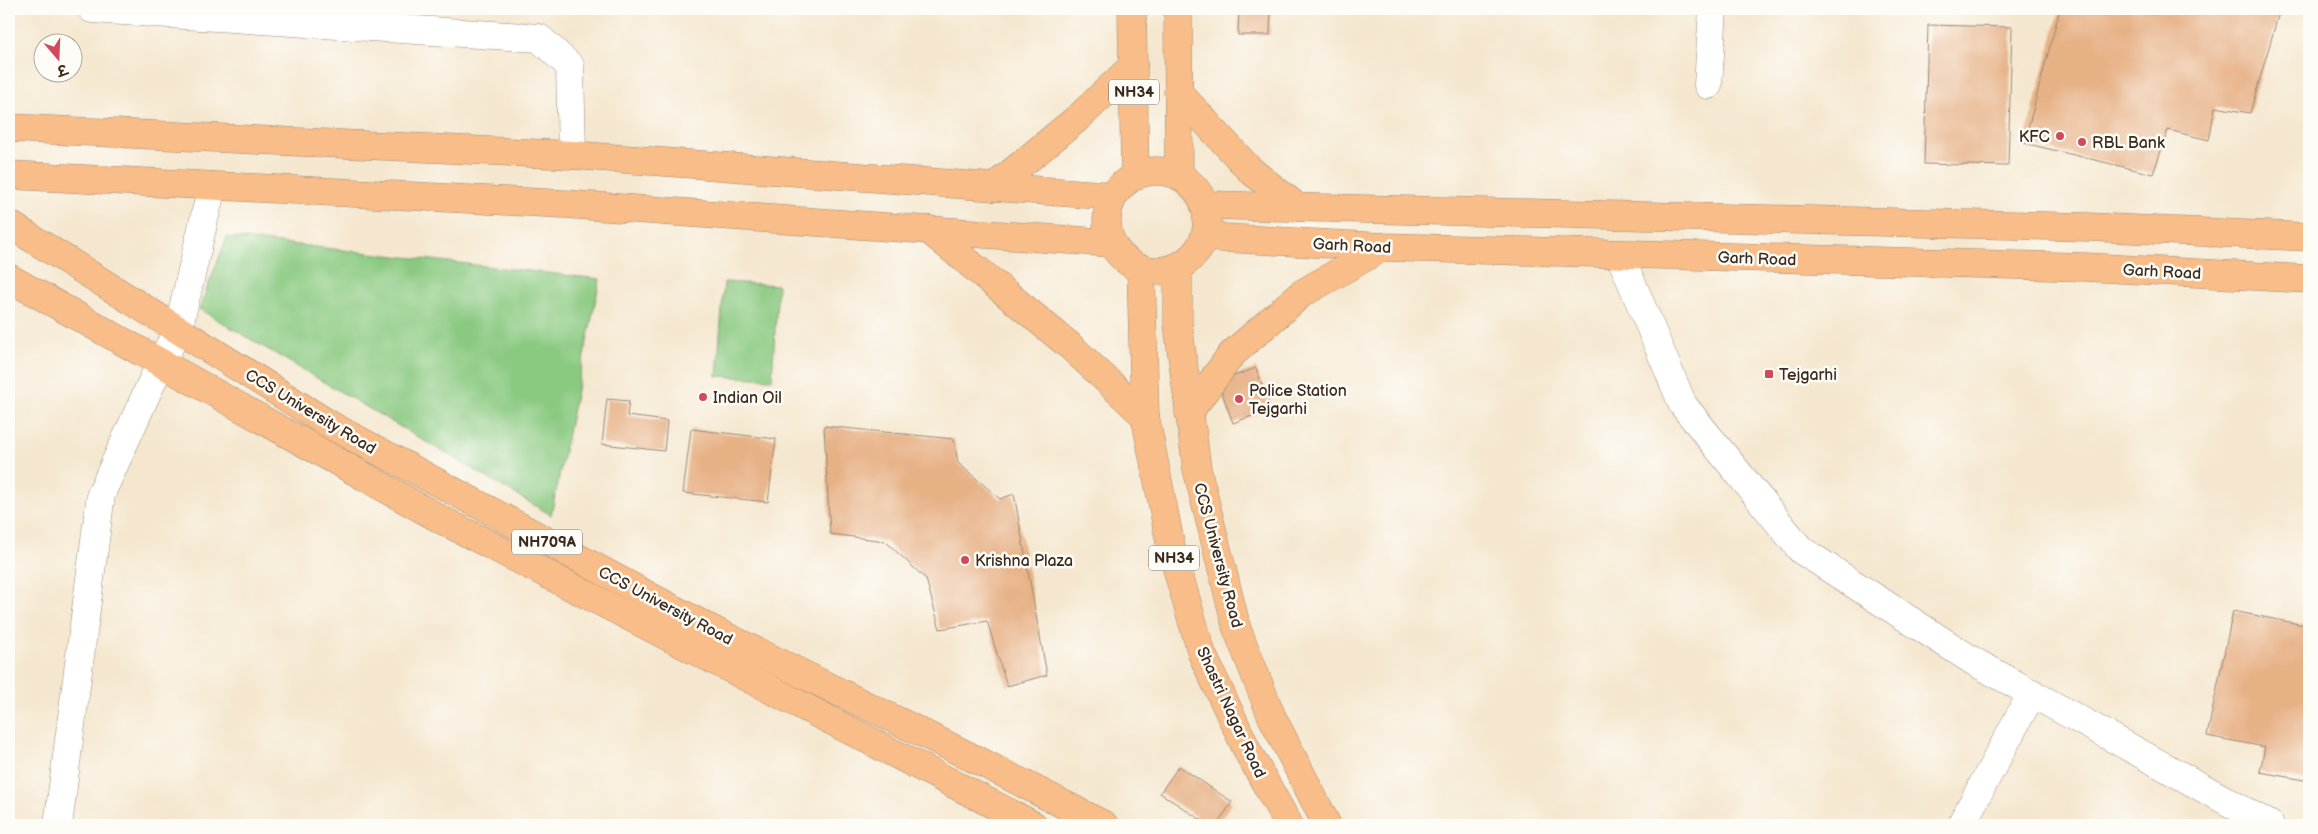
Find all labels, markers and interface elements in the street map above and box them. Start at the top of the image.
north arrow [32,32,82,82]
text: उ [53,60,71,80]
road number: NH34 [1109,80,1159,104]
place label: KFC [2019,128,2050,147]
marker: KFC [2054,130,2066,142]
place label: RBL Bank [2092,134,2165,153]
marker: RBL Bank [2076,136,2088,148]
street label: Garh Road [1312,235,1392,258]
street label: Garh Road [1717,249,1797,270]
street label: Garh Road [2122,261,2202,284]
street label: CCS University Road [241,366,379,459]
place label: Tejgarhi [1779,366,1837,385]
marker: Tejgarhi [1763,368,1775,380]
place label: Police Station Tejgarhi [1249,382,1347,419]
place label: Indian Oil [713,389,782,408]
marker: Indian Oil [697,391,709,403]
marker: Police Station Tejgarhi [1233,393,1245,405]
street label: CCS University Road [1189,481,1246,630]
road number: NH709A [512,530,582,554]
road number: NH34 [1149,546,1199,570]
place label: Krishna Plaza [975,552,1073,571]
marker: Krishna Plaza [959,554,971,566]
street label: CCS University Road [595,563,736,650]
street label: Shastri Nagar Road [1192,644,1269,781]

